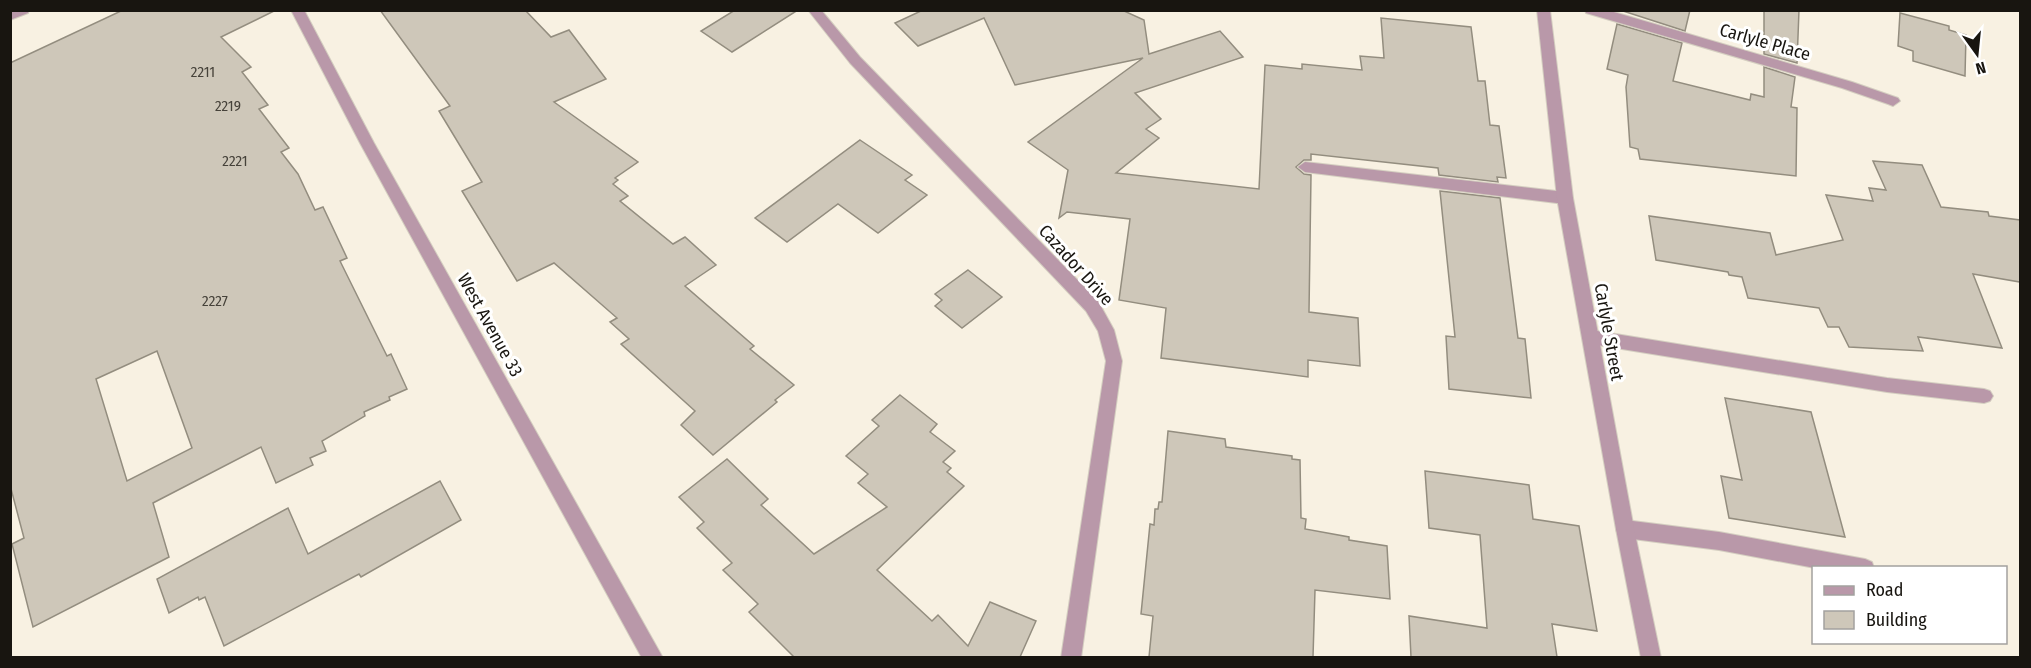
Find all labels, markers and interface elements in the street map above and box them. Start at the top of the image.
street label: Carlyle Place [1717,19,1813,65]
north arrow [1947,24,2007,84]
text: N [1974,58,1988,78]
house number: 2211 [191,63,215,81]
house number: 2219 [215,97,241,115]
house number: 2221 [222,152,248,170]
street label: Cazador Drive [1034,220,1118,310]
street label: West Avenue 33 [453,270,527,380]
street label: Carlyle Street [1590,281,1628,383]
house number: 2227 [202,292,228,310]
legend [1812,566,2007,644]
text: Road [1866,579,1903,601]
text: Building [1866,609,1927,631]

